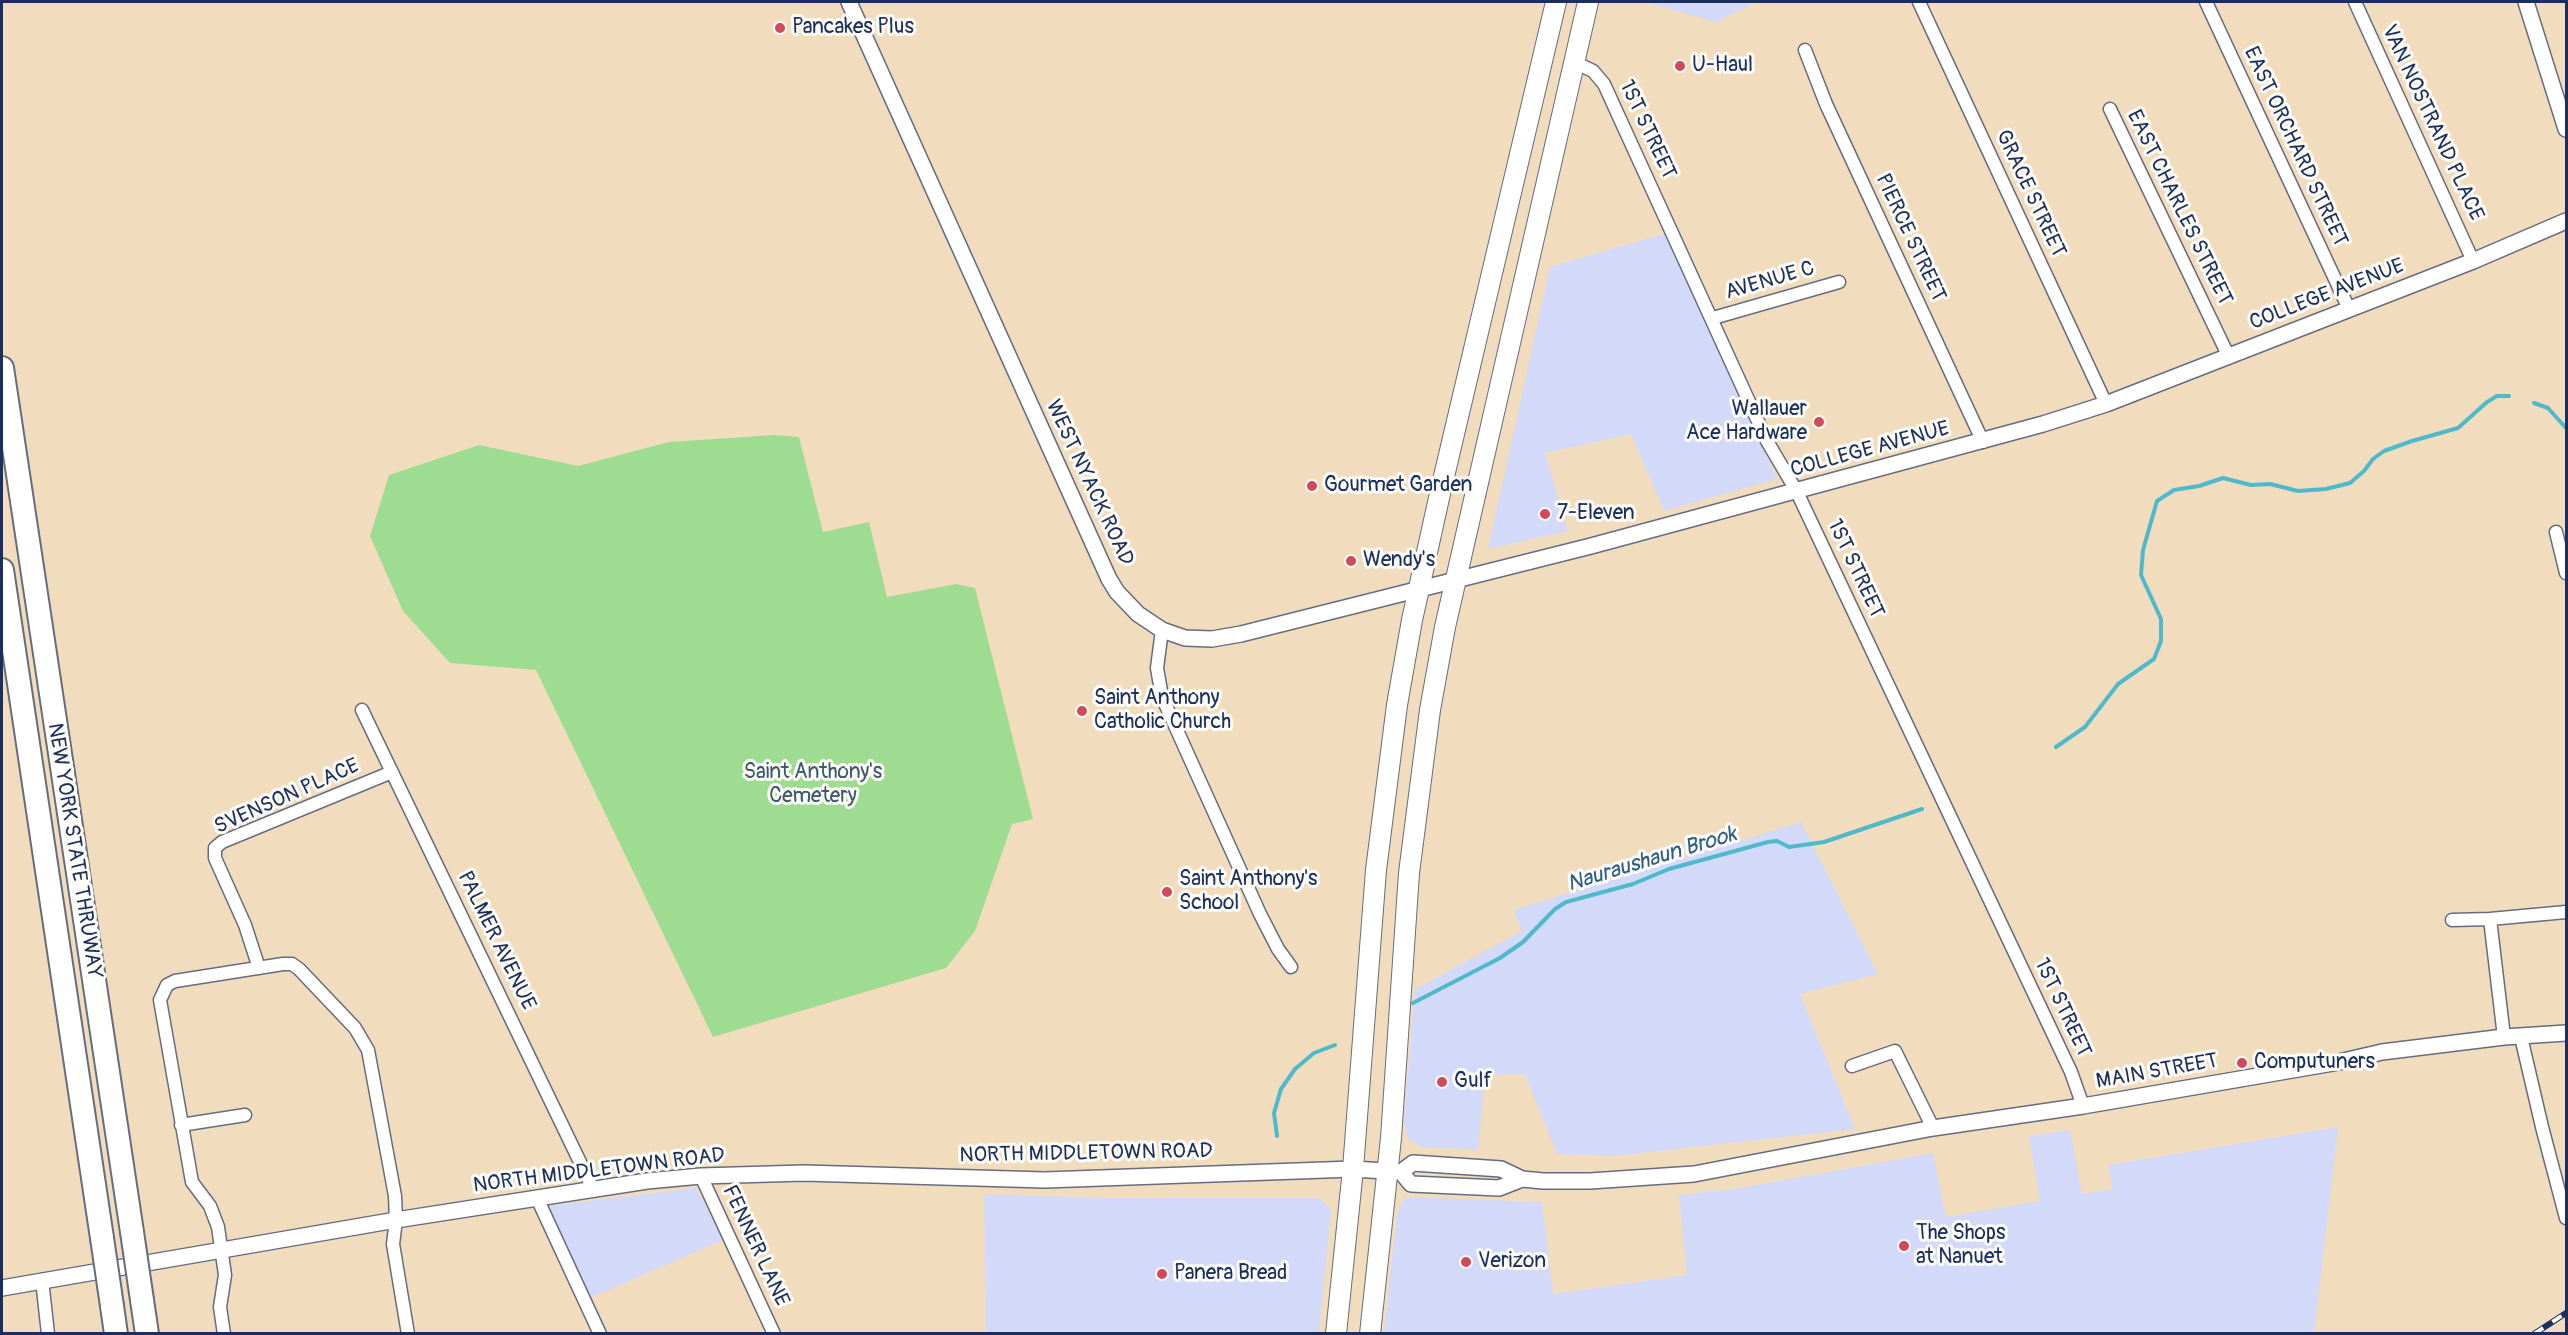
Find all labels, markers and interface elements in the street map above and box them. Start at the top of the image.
place label: Pancakes Plus [792,15,914,41]
marker: Pancakes Plus [773,21,787,35]
street label: VAN NOSTRAND PLACE [2375,21,2489,225]
street label: EAST ORCHARD STREET [2238,43,2352,251]
place label: U-Haul [1692,53,1753,79]
marker: U-Haul [1673,59,1687,73]
street label: 1ST STREET [1613,77,1681,183]
street label: EAST CHARLES STREET [2121,106,2237,310]
street label: GRACE STREET [1989,126,2071,262]
street label: PIERCE STREET [1869,170,1951,306]
street label: COLLEGE AVENUE [2246,254,2408,336]
street label: AVENUE C [1723,256,1817,306]
street label: WEST NYACK ROAD [1040,396,1138,570]
place label: Wallauer Ace Hardware [1686,397,1807,447]
marker: Wallauer Ace Hardware [1812,415,1826,429]
street label: COLLEGE AVENUE [1788,417,1952,483]
place label: Gourmet Garden [1324,473,1472,499]
marker: Gourmet Garden [1305,479,1319,493]
place label: 7-Eleven [1557,501,1635,527]
marker: 7-Eleven [1538,507,1552,521]
street label: 1ST STREET [1821,516,1889,622]
place label: Wendy's [1363,548,1435,574]
marker: Wendy's [1344,554,1358,568]
place label: Saint Anthony Catholic Church [1094,686,1231,736]
marker: Saint Anthony Catholic Church [1075,704,1089,718]
street label: NEW YORK STATE THRUWAY [41,721,107,981]
street label: SVENSON PLACE [211,754,363,840]
park label: Saint Anthony's Cemetery [744,760,882,810]
water label: Nauraushaun Brook [1564,822,1740,898]
street label: PALMER AVENUE [452,867,540,1015]
place label: Saint Anthony's School [1179,867,1317,917]
marker: Saint Anthony's School [1160,885,1174,899]
street label: 1ST STREET [2028,955,2096,1061]
street label: MAIN STREET [2094,1049,2220,1095]
place label: Computuners [2254,1050,2375,1076]
marker: Computuners [2235,1056,2249,1070]
place label: Gulf [1454,1069,1492,1095]
marker: Gulf [1435,1075,1449,1089]
street label: NORTH MIDDLETOWN ROAD [959,1139,1213,1169]
street label: NORTH MIDDLETOWN ROAD [472,1143,726,1199]
street label: FENNER LANE [716,1181,794,1311]
place label: The Shops at Nanuet [1916,1221,2005,1271]
marker: The Shops at Nanuet [1897,1239,1911,1253]
place label: Verizon [1478,1249,1546,1275]
marker: Verizon [1459,1255,1473,1269]
place label: Panera Bread [1174,1261,1287,1287]
marker: Panera Bread [1155,1267,1169,1281]

